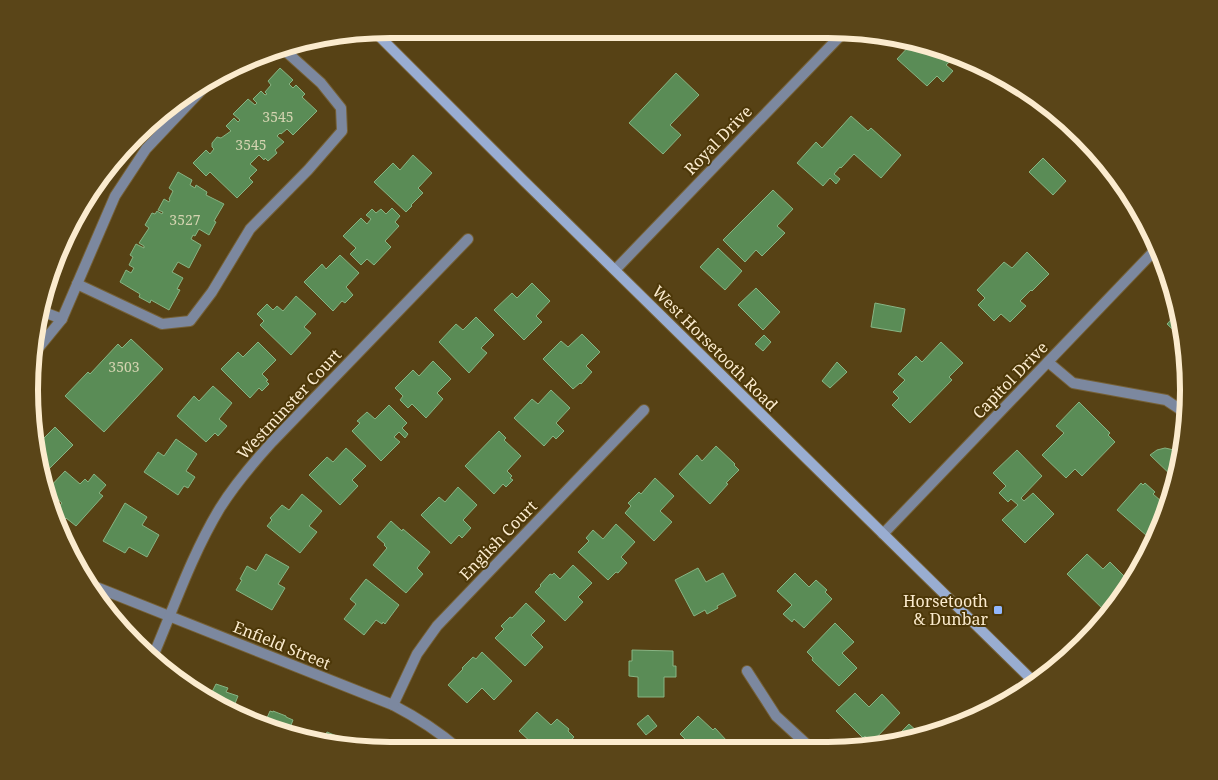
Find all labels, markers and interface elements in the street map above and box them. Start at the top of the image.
street label: Royal Drive [679,100,757,180]
house number: 3545 [262,107,294,126]
house number: 3545 [235,135,267,154]
house number: 3527 [169,210,201,229]
street label: West Horsetooth Road [647,280,783,416]
street label: Capitol Drive [967,336,1053,424]
street label: Westminster Court [232,344,346,464]
house number: 3503 [108,357,140,376]
street label: English Court [454,495,542,585]
place label: Horsetooth & Dunbar [903,590,988,630]
marker: Horsetooth & Dunbar [992,604,1004,616]
street label: Enfield Street [230,616,334,675]

